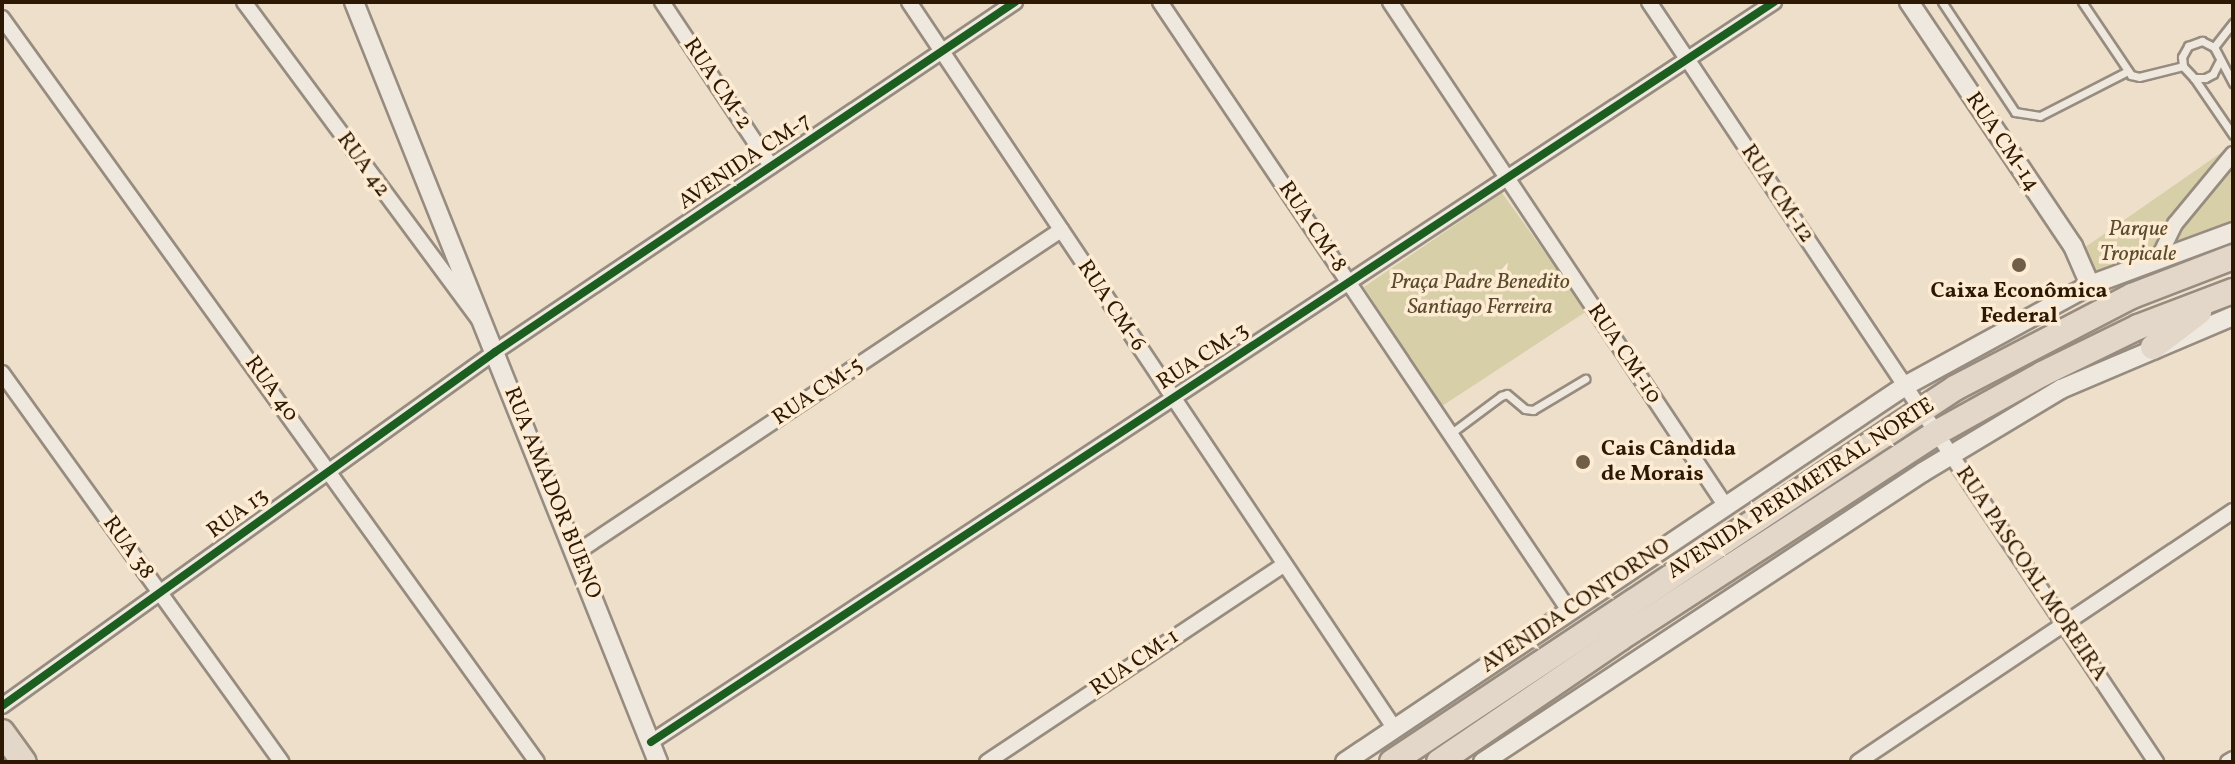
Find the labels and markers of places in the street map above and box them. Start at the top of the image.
marker: Caixa Econômica Federal [2010,256,2028,274]
place label: Caixa Econômica Federal [1931,278,2107,330]
place label: Cais Cândida de Morais [1601,436,1736,488]
marker: Cais Cândida de Morais [1572,451,1594,473]

